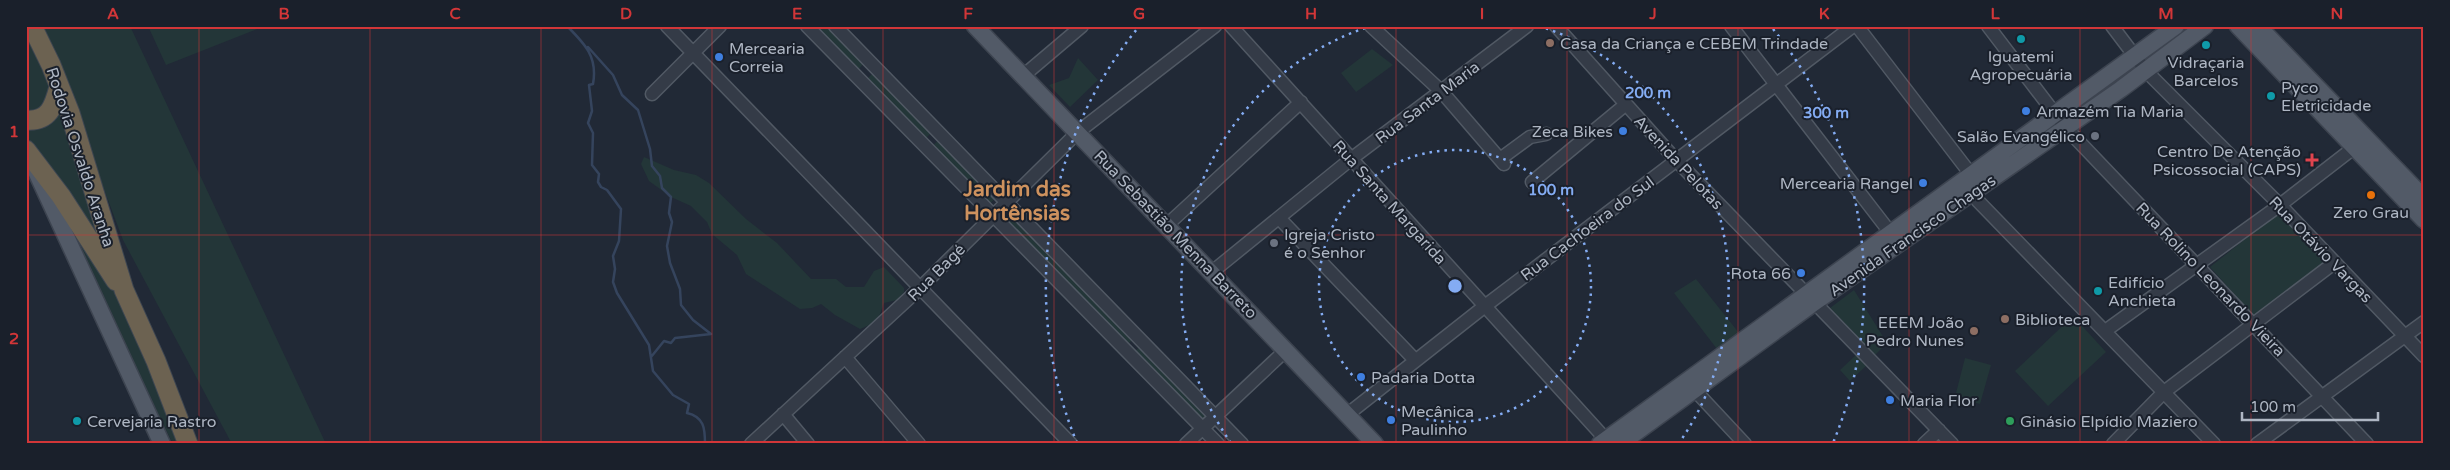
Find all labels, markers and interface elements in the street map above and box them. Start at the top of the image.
text: A [107,4,119,24]
text: B [278,4,290,24]
text: C [449,4,461,24]
text: D [620,4,632,24]
text: E [792,4,802,24]
text: F [963,4,973,24]
text: G [1133,4,1145,24]
text: H [1305,4,1317,24]
text: I [1480,4,1484,24]
text: J [1648,4,1657,24]
text: K [1819,4,1830,24]
text: L [1990,4,2000,24]
text: M [2158,4,2174,24]
text: N [2331,4,2343,24]
marker: Iguatemi Agropecuária [2015,33,2027,45]
place label: Casa da Criança e CEBEM Trindade [1560,34,1828,54]
marker: Casa da Criança e CEBEM Trindade [1544,37,1556,49]
place label: Mercearia Correia [729,39,805,77]
marker: Vidraçaria Barcelos [2200,39,2212,51]
place label: Iguatemi Agropecuária [1970,47,2072,85]
marker: Mercearia Correia [713,51,725,63]
place label: Vidraçaria Barcelos [2168,53,2244,91]
street label: Rua Santa Maria [1371,57,1484,149]
street label: Rodovia Osvaldo Aranha [42,65,119,250]
place label: Pyco Eletricidade [2281,78,2371,116]
text: 200 m [1625,84,1671,102]
marker: Pyco Eletricidade [2265,90,2277,102]
place label: Armazém Tia Maria [2036,102,2184,122]
text: 300 m [1803,104,1849,122]
marker: Armazém Tia Maria [2020,105,2032,117]
street label: Avenida Pelotas [1629,111,1727,214]
text: 1 [9,122,19,142]
place label: Zeca Bikes [1532,122,1613,142]
marker: Zeca Bikes [1617,125,1629,137]
place label: Salão Evangélico [1957,127,2085,147]
marker: Salão Evangélico [2089,130,2101,142]
street label: Rua Santa Margarida [1328,136,1450,269]
place label: Centro De Atenção Psicossocial (CAPS) [2152,142,2301,180]
street label: Rua Sebastião Menna Barreto [1089,146,1261,323]
marker: Centro De Atenção Psicossocial (CAPS) [2305,153,2319,167]
street label: Avenida Francisco Chagas [1825,171,2000,301]
street label: Rua Cachoeira do Sul [1517,172,1658,286]
place label: Mercearia Rangel [1780,174,1913,194]
district label: Jardim das Hortênsias [962,177,1071,226]
marker: Mercearia Rangel [1917,177,1929,189]
text: 100 m [1528,181,1574,199]
marker: Zero Grau [2365,189,2377,201]
street label: Rua Otávio Vargas [2264,192,2376,307]
street label: Rua Rolino Leonardo Vieira [2131,198,2289,361]
place label: Zero Grau [2333,203,2409,223]
place label: Igreja Cristo é o Senhor [1284,225,1375,263]
marker: Igreja Cristo é o Senhor [1268,237,1280,249]
street label: Rua Bagé [904,240,970,306]
place label: Rota 66 [1731,264,1791,284]
marker: Rota 66 [1795,267,1807,279]
place label: Edifício Anchieta [2108,273,2176,311]
centre of rings [1446,277,1464,295]
marker: Edifício Anchieta [2092,285,2104,297]
place label: Biblioteca [2015,310,2090,330]
place label: EEEM João Pedro Nunes [1866,313,1964,351]
marker: Biblioteca [1999,313,2011,325]
marker: EEEM João Pedro Nunes [1968,325,1980,337]
text: 2 [9,329,19,349]
place label: Padaria Dotta [1371,368,1475,388]
marker: Padaria Dotta [1355,371,1367,383]
scale bar [2242,390,2379,422]
place label: Maria Flor [1900,391,1978,411]
marker: Maria Flor [1884,394,1896,406]
text: 100 m [2250,398,2296,416]
place label: Mecânica Paulinho [1401,402,1474,440]
place label: Cervejaria Rastro [87,412,217,432]
place label: Ginásio Elpídio Maziero [2020,412,2198,432]
marker: Mecânica Paulinho [1385,414,1397,426]
marker: Cervejaria Rastro [71,415,83,427]
marker: Ginásio Elpídio Maziero [2004,415,2016,427]

